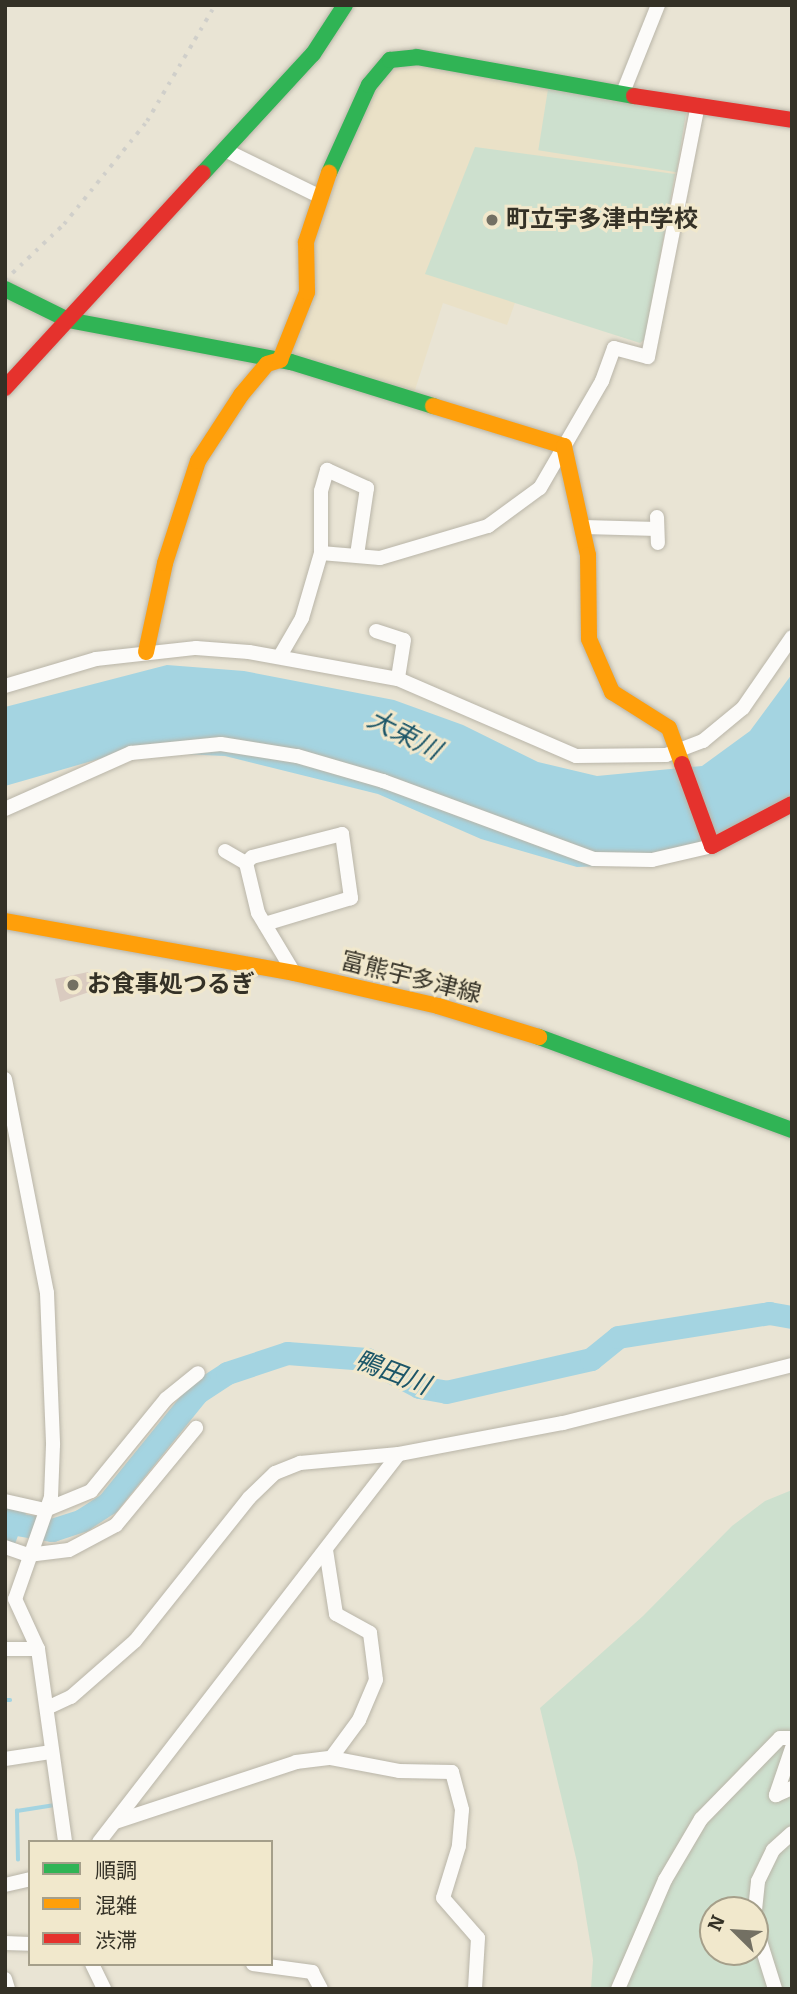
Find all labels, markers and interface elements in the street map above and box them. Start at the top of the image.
place label: 町立宇多津中学校 [506,206,698,234]
marker: 町立宇多津中学校 [484,212,500,228]
water label: 大束川 [362,703,446,767]
street label: 富熊宇多津線 [338,947,484,1009]
place label: お食事処つるぎ [87,971,255,999]
marker: お食事処つるぎ [65,977,81,993]
water label: 鴨田川 [350,1344,434,1402]
legend [28,1840,273,1966]
text: 順調 [95,1858,137,1884]
text: 混雑 [95,1893,137,1919]
north arrow [699,1896,769,1966]
text: N [703,1912,730,1934]
text: 渋滞 [95,1928,137,1954]

